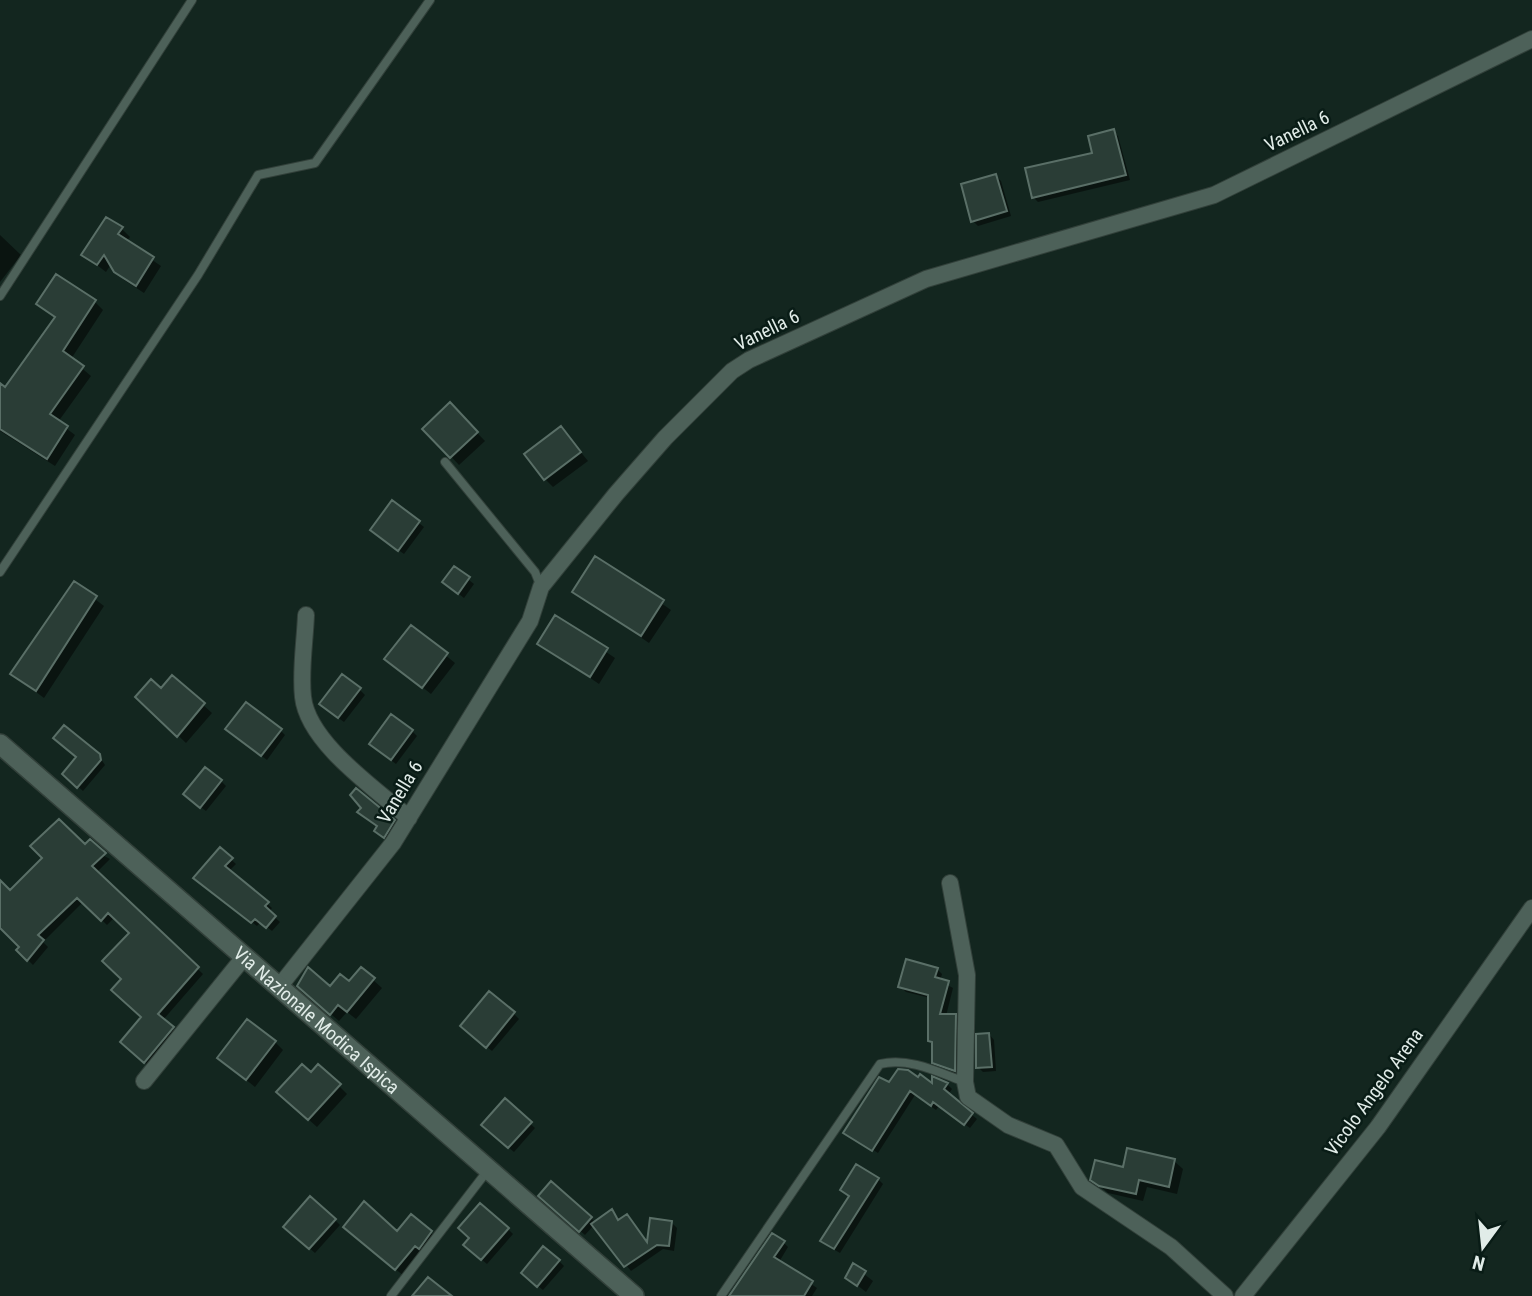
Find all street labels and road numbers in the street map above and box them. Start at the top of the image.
street label: Vanella 6 [1261,106,1333,156]
street label: Vanella 6 [731,305,803,355]
street label: Vanella 6 [372,757,428,827]
street label: Via Nazionale Modica Ispica [229,941,405,1098]
street label: Vicolo Angelo Arena [1320,1024,1428,1160]

